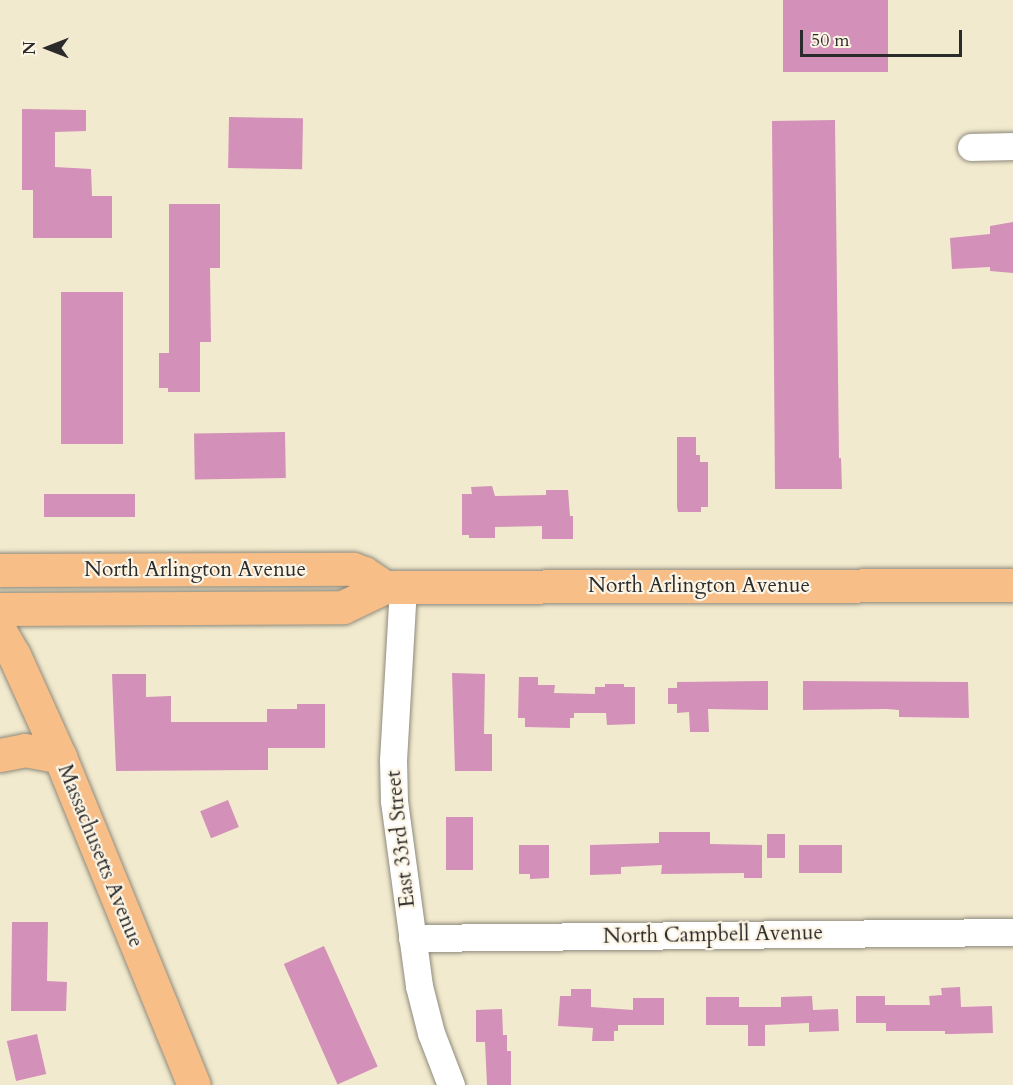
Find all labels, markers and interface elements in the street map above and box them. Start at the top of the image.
north arrow [18,18,78,78]
scale bar [803,18,965,56]
text: 50 m [811,28,850,53]
text: N [19,41,41,55]
street label: North Arlington Avenue [84,557,306,583]
street label: North Arlington Avenue [588,573,810,599]
street label: Massachusetts Avenue [52,761,148,951]
street label: East 33rd Street [381,769,421,909]
street label: North Campbell Avenue [603,920,823,950]

